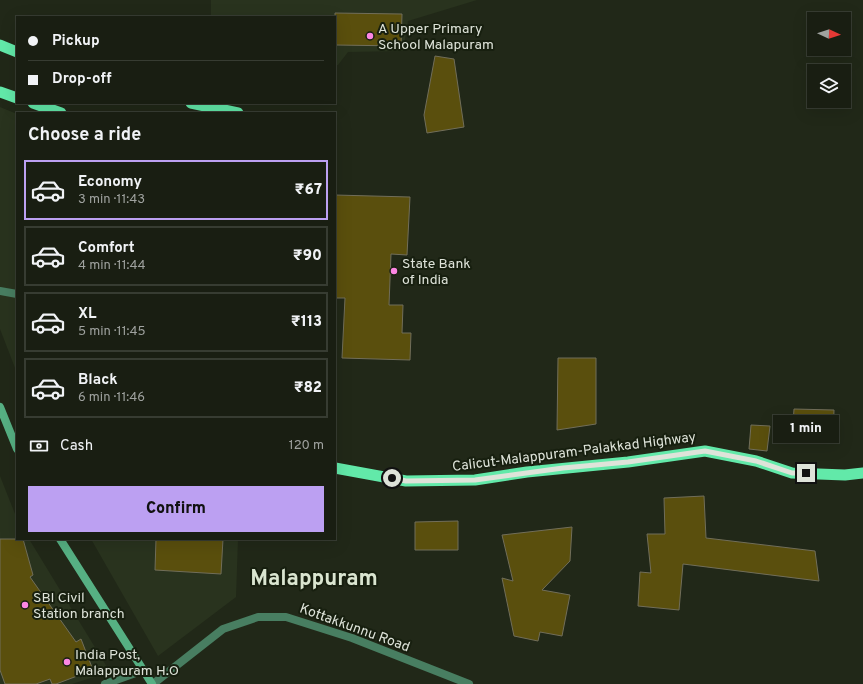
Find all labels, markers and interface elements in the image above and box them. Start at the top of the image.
north arrow [807,12,851,56]
map controls [807,12,851,108]
place label: A Upper Primary School Malapuram [378,21,494,54]
marker: A Upper Primary School Malapuram [365,31,375,41]
text: Pickup [52,32,100,51]
button: layers [807,64,851,108]
text: Drop-off [52,70,112,89]
text: Choose a ride [28,124,141,147]
icon: car [30,172,66,208]
text: Economy [78,173,142,192]
text: ₹67 [295,181,322,200]
text: 3 min · 11:43 [78,192,145,208]
icon: car [30,238,66,274]
text: Comfort [78,239,135,258]
text: ₹90 [293,247,322,266]
place label: State Bank of India [402,256,471,289]
text: 4 min · 11:44 [78,258,146,274]
marker: State Bank of India [389,266,399,276]
icon: car [30,304,66,340]
text: XL [78,305,96,324]
text: ₹113 [291,313,322,332]
text: 5 min · 11:45 [78,324,146,340]
icon: car [30,370,66,406]
text: Black [78,371,118,390]
text: ₹82 [294,379,322,398]
text: 6 min · 11:46 [78,390,145,406]
callout: 1 min [773,415,839,443]
text: 1 min [790,421,822,437]
street label: Calicut-Malappuram-Palakkad Highway [451,429,697,476]
icon: cash [28,435,50,457]
text: Cash [60,437,93,456]
text: 120 m [289,438,324,454]
route end [797,464,815,482]
route start [383,469,401,487]
button: Confirm [28,486,324,532]
district label: Malappuram [250,566,378,593]
place label: SBI Civil Station branch [33,590,125,623]
marker: SBI Civil Station branch [20,600,30,610]
street label: Kottakkunnu Road [297,601,412,656]
place label: India Post, Malappuram H.O [75,647,179,680]
marker: India Post, Malappuram H.O [62,657,72,667]

